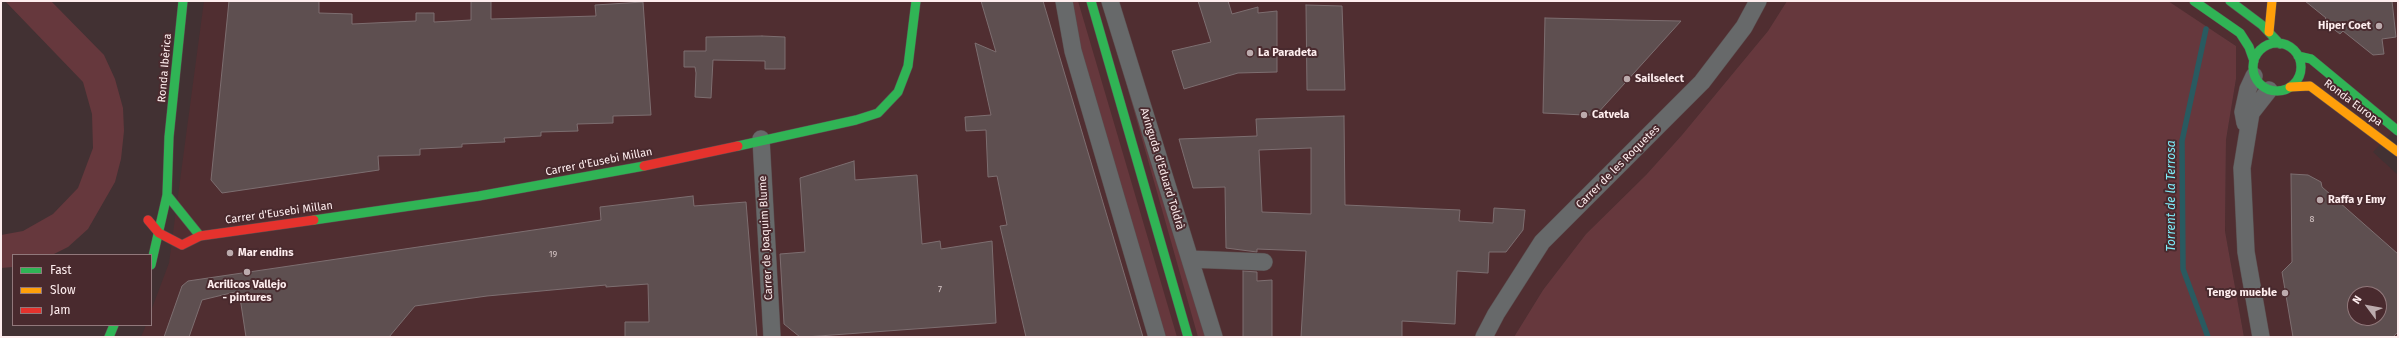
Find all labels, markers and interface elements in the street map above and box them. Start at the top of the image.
place label: Hiper Coet [2318,19,2371,33]
marker: Hiper Coet [2374,21,2384,31]
street label: Ronda Ibèrica [155,33,175,103]
place label: La Paradeta [1258,46,1317,60]
marker: La Paradeta [1245,48,1255,58]
place label: Sailselect [1635,72,1684,86]
marker: Sailselect [1622,74,1632,84]
street label: Ronda Europa [2321,77,2385,129]
street label: Avinguda d'Eduard Toldrà [1137,106,1187,232]
place label: Catvela [1592,108,1629,122]
marker: Catvela [1579,110,1589,120]
street label: Carrer de les Roquetes [1573,122,1663,212]
water label: Torrent de la Terrosa [2165,140,2179,252]
street label: Carrer d'Eusebi Millan [544,145,654,179]
street label: Carrer de Joaquim Blume [756,175,776,301]
place label: Raffa y Emy [2328,193,2386,207]
marker: Raffa y Emy [2315,195,2325,205]
street label: Carrer d'Eusebi Millan [224,199,334,227]
house number: 8 [2310,214,2314,224]
place label: Mar endins [238,246,293,260]
marker: Mar endins [225,248,235,258]
house number: 19 [549,249,557,259]
legend [12,254,152,326]
text: Fast [50,263,72,277]
marker: Acrilicos Vallejo - pintures [242,267,252,277]
place label: Acrilicos Vallejo - pintures [208,278,286,304]
text: Slow [50,283,76,297]
house number: 7 [938,284,942,294]
place label: Tengo mueble [2207,286,2277,300]
north arrow [2347,286,2387,326]
marker: Tengo mueble [2280,288,2290,298]
text: N [2350,293,2365,306]
text: Jam [50,303,70,317]

